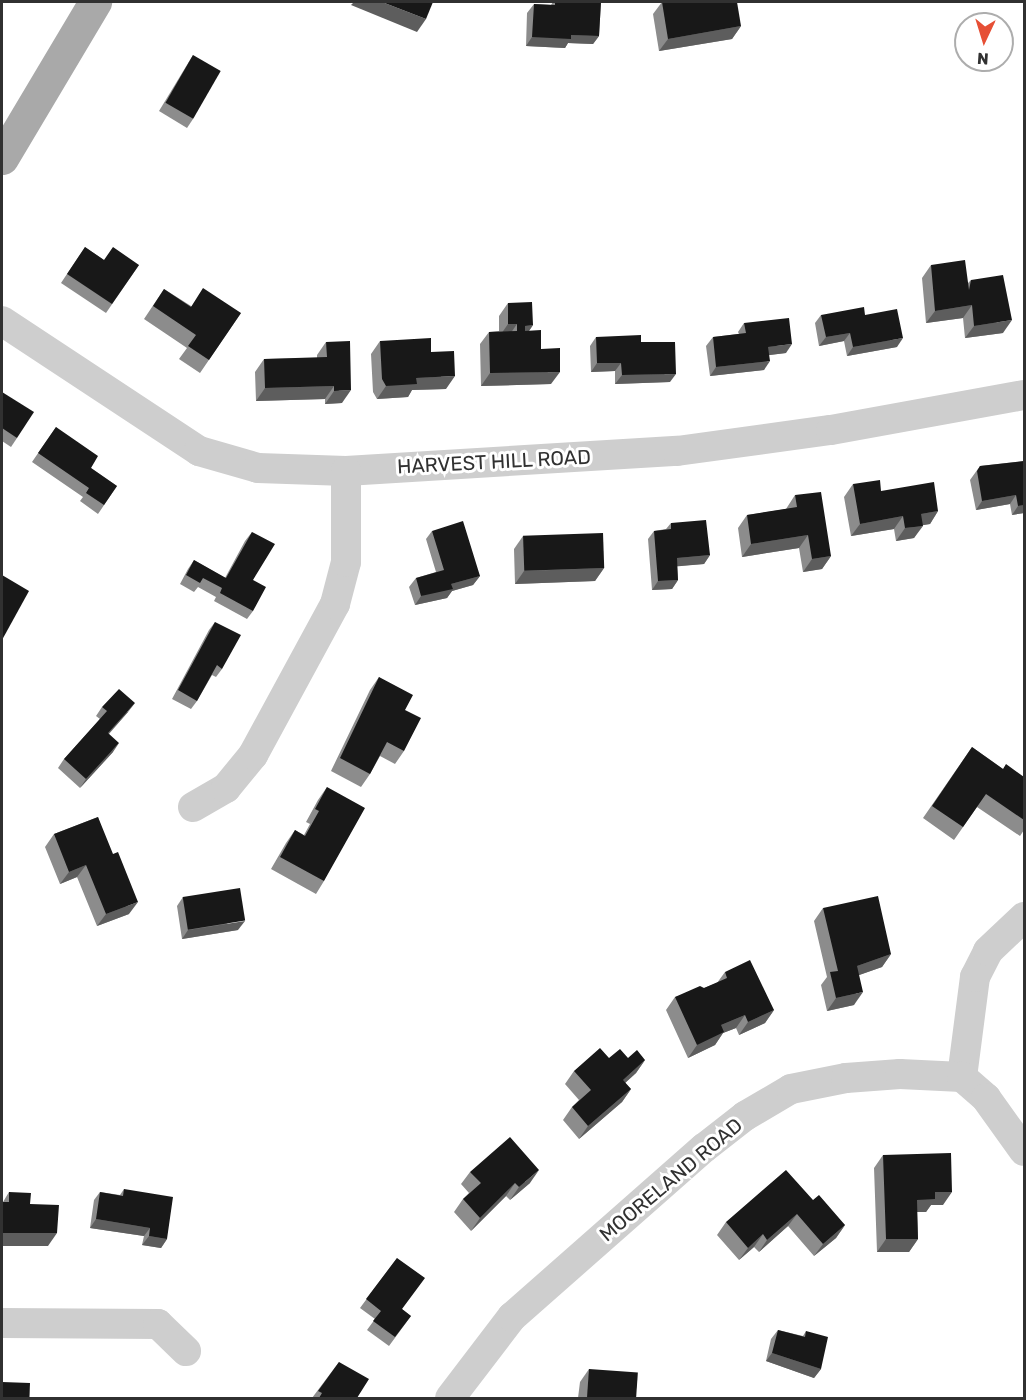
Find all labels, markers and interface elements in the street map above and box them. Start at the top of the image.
north arrow [954,12,1014,72]
text: N [976,49,989,68]
street label: HARVEST HILL ROAD [396,445,592,479]
street label: MOORELAND ROAD [595,1113,747,1247]

